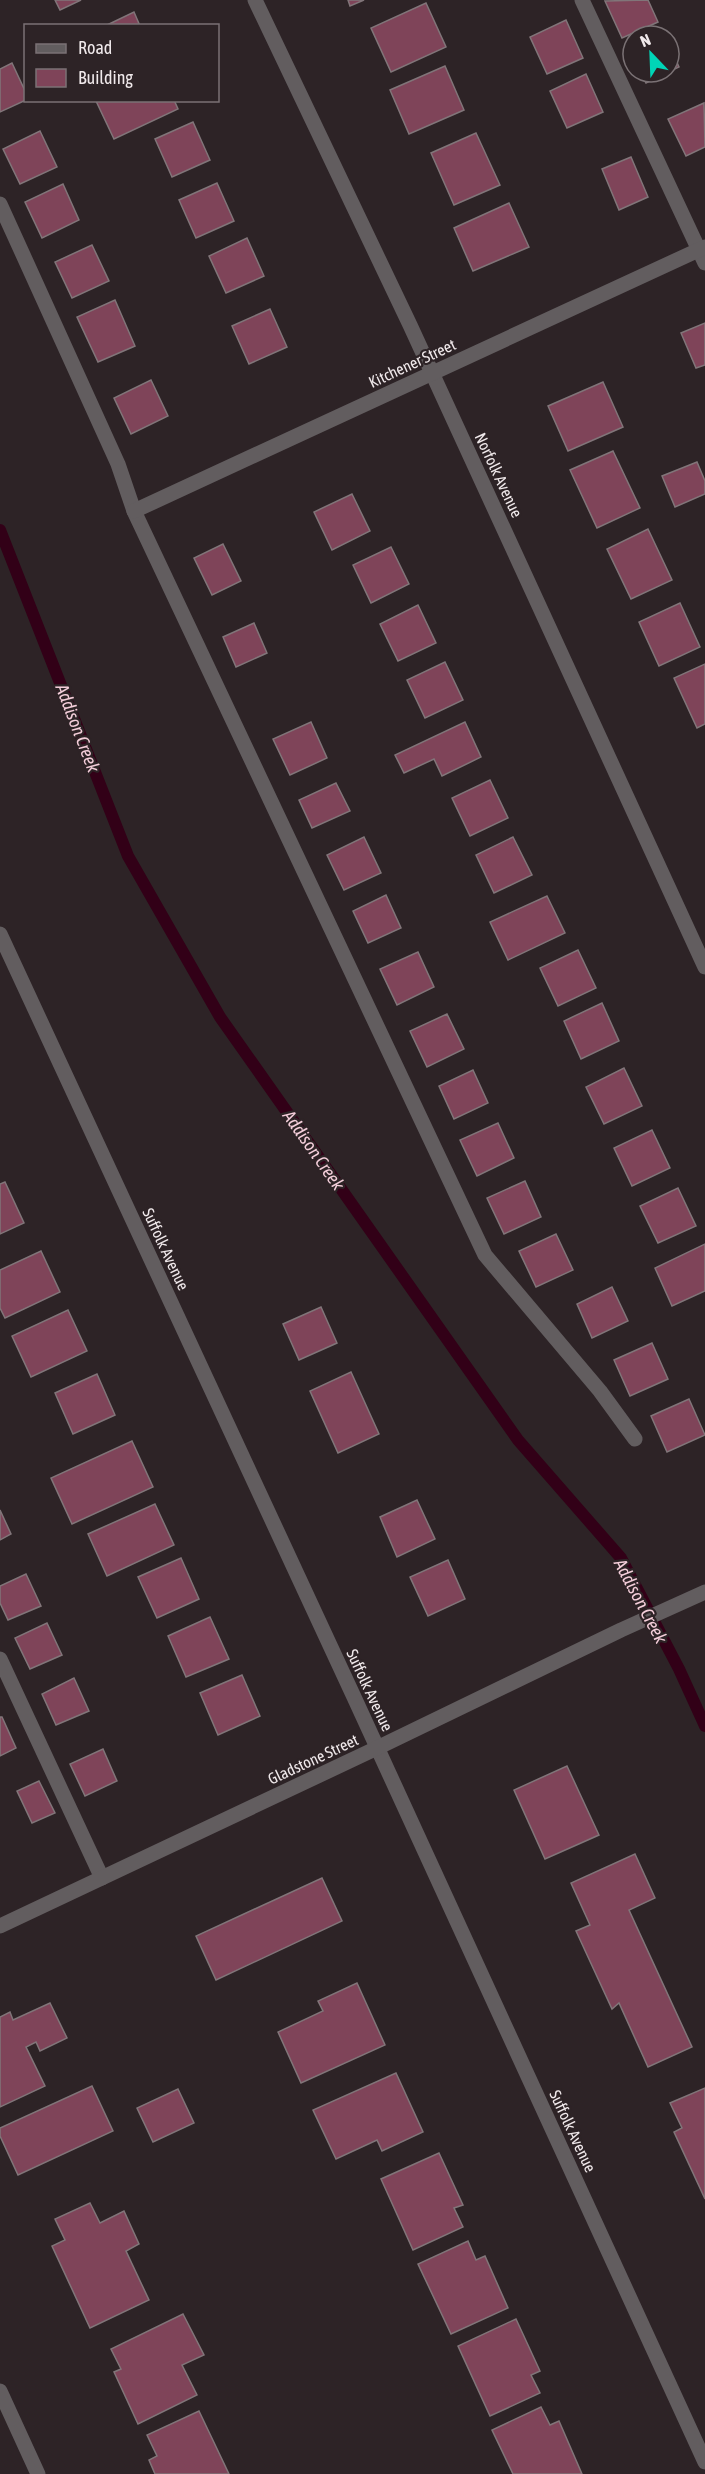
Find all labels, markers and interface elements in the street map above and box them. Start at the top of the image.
legend [24,24,219,102]
north arrow [621,24,681,84]
text: N [637,30,653,50]
text: Road [78,37,112,58]
text: Building [78,67,133,88]
street label: Kitchener Street [366,335,459,391]
street label: Norfolk Avenue [472,430,526,520]
water label: Addison Creek [51,680,105,776]
water label: Addison Creek [278,1105,350,1195]
street label: Suffolk Avenue [139,1205,193,1293]
water label: Addison Creek [609,1554,673,1648]
street label: Suffolk Avenue [343,1646,397,1734]
street label: Gladstone Street [265,1730,361,1788]
street label: Suffolk Avenue [546,2087,600,2175]

